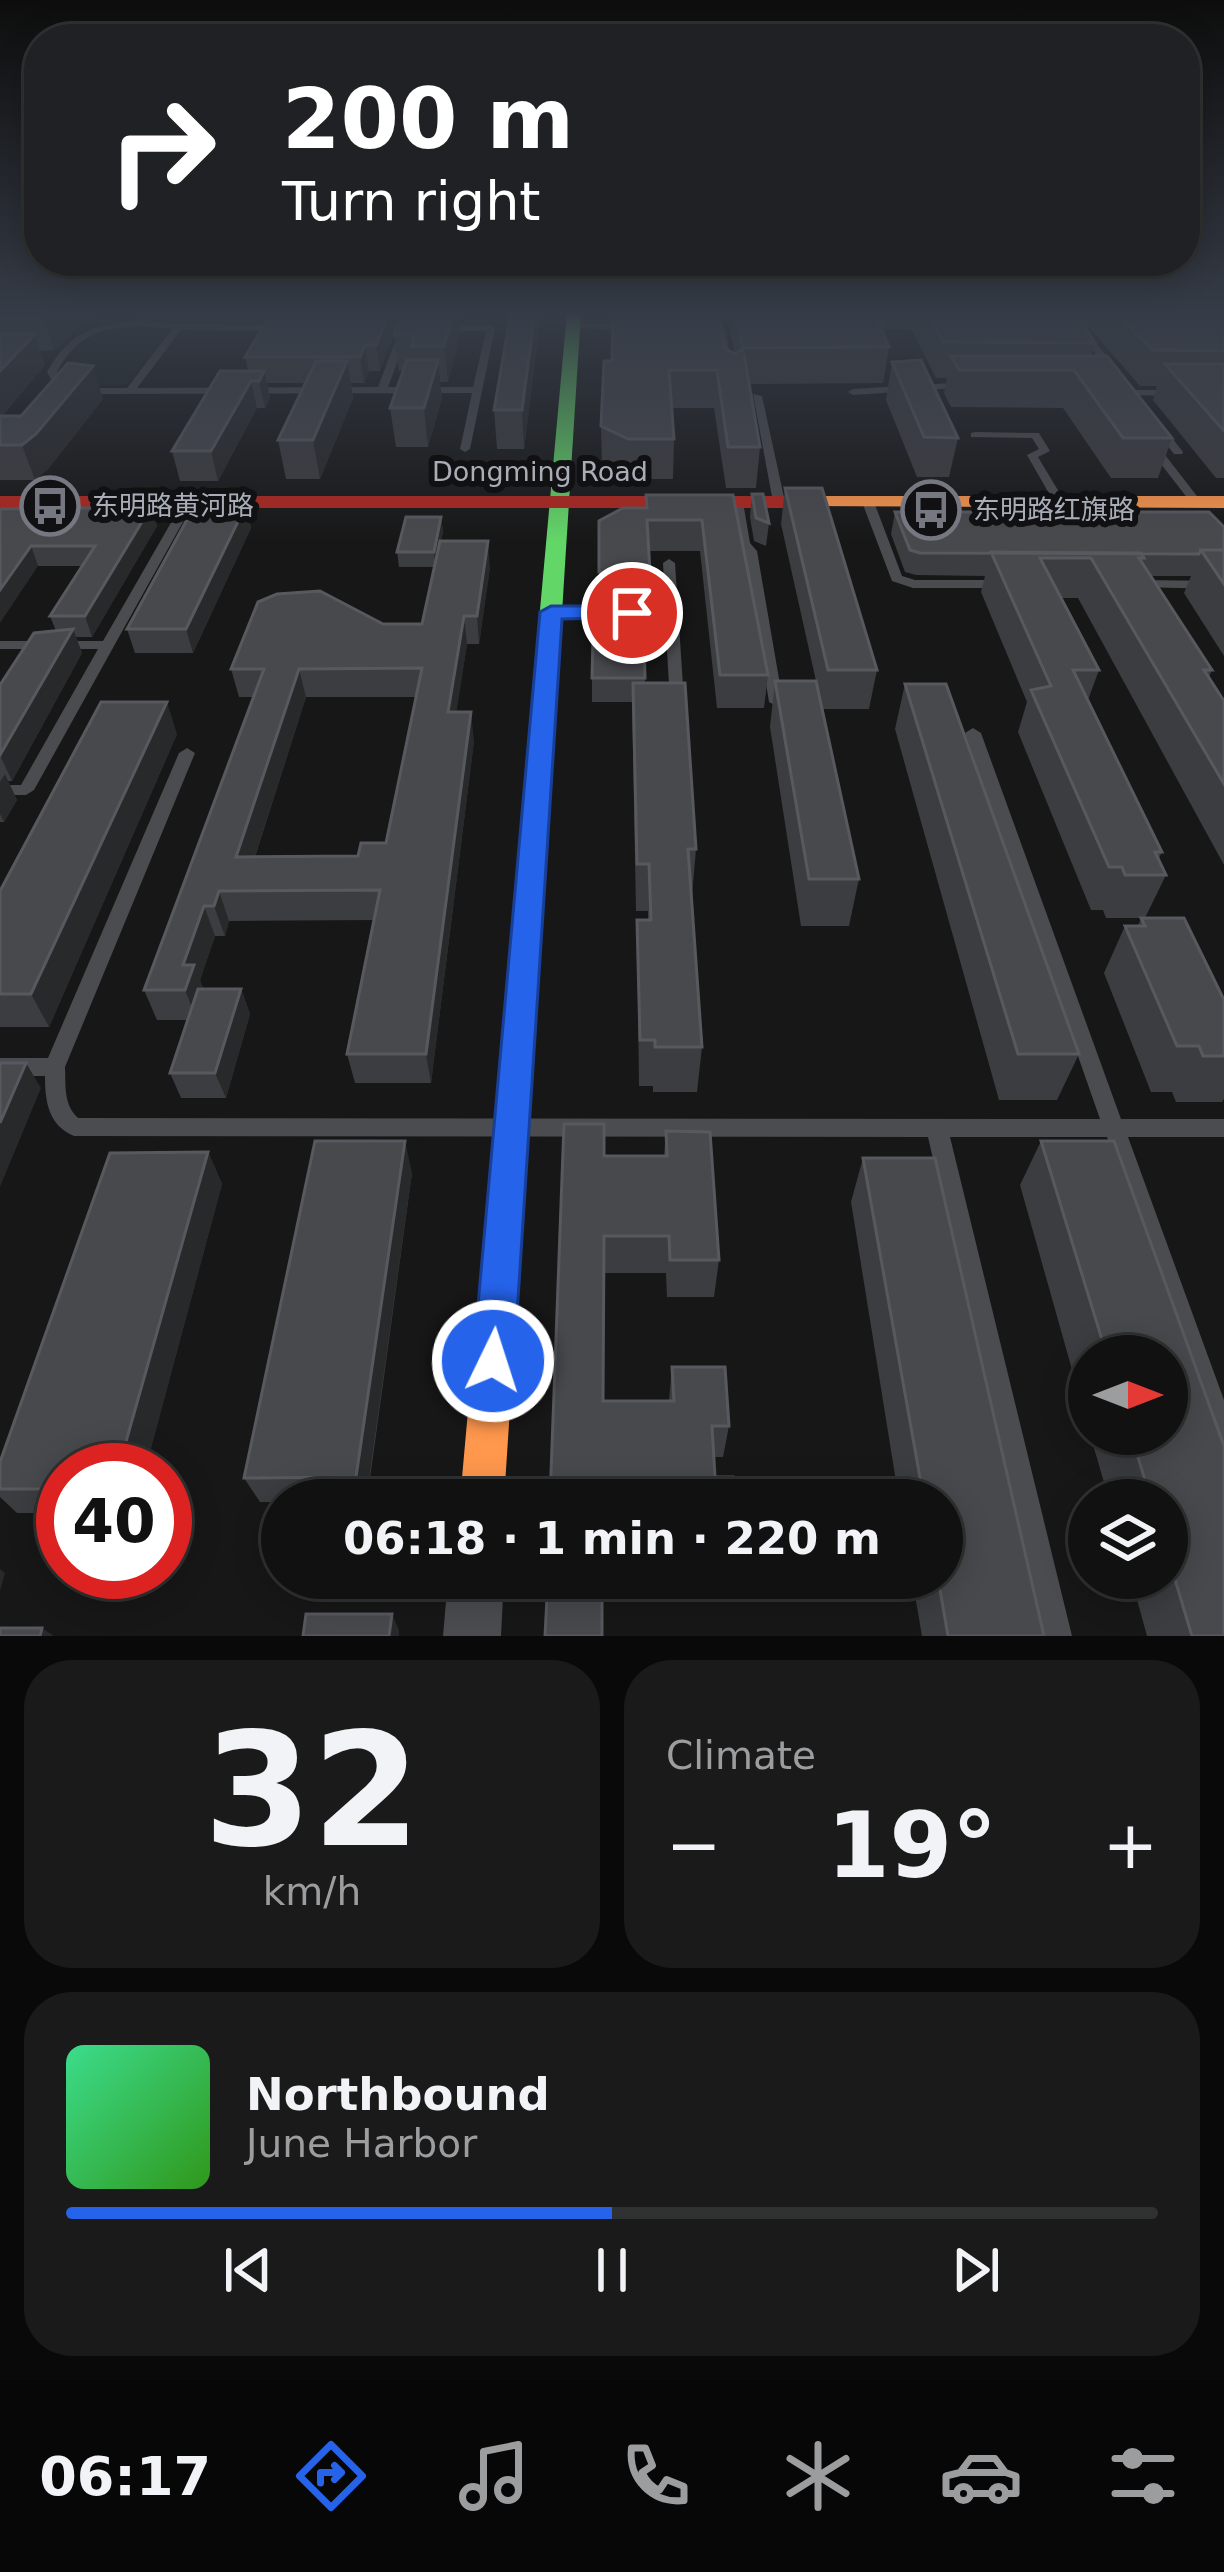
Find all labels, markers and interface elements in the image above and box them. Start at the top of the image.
text: 200 m [282,70,574,168]
icon: right [84,72,240,228]
text: Turn right [282,170,541,233]
street label: Dongming Road [432,456,648,487]
bus stop icon: 东明路黄河路 [19,475,81,537]
bus stop icon: 东明路红旗路 [900,479,962,541]
place label: 东明路黄河路 [92,490,254,521]
place label: 东明路红旗路 [973,494,1135,525]
pin [581,562,683,664]
icon: arrive [599,580,665,646]
position arrow [430,1298,556,1424]
north arrow [1068,1335,1188,1455]
map controls [1068,1335,1188,1599]
speed limit sign: 40 [36,1443,192,1599]
button: layers [1068,1479,1188,1599]
text: 06:18 · 1 min · 220 m [343,1512,881,1565]
text: 32 [203,1700,421,1882]
text: Climate [666,1733,816,1778]
text: 19° [827,1793,997,1898]
text: − [666,1807,721,1884]
text: + [1103,1807,1158,1884]
text: km/h [263,1869,361,1914]
text: Northbound [246,2068,550,2121]
text: June Harbor [246,2121,477,2166]
icon: previous [215,2237,281,2303]
icon: pause [579,2237,645,2303]
icon: next [943,2237,1009,2303]
icon: directions [289,2434,373,2518]
icon: music [452,2434,536,2518]
icon: phone [614,2434,698,2518]
icon: climate [776,2434,860,2518]
icon: car [939,2434,1023,2518]
icon: filters [1101,2434,1185,2518]
text: 06:17 [39,2445,211,2508]

